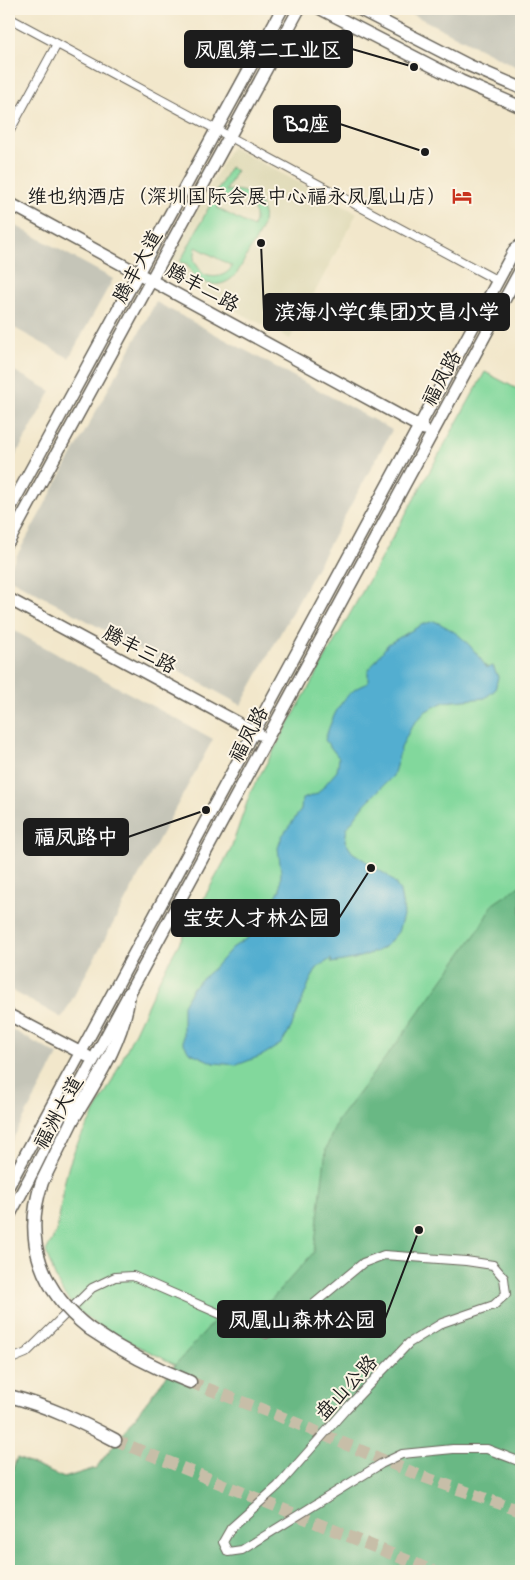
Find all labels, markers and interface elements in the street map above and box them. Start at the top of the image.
callout: 凤凰第二工业区 [185,31,352,67]
text: 凤凰第二工业区 [195,37,342,67]
callout: B2座 [274,106,340,142]
text: B2座 [283,111,330,141]
place label: 维也纳酒店（深圳国际会展中心福永凤凰山店） [27,184,447,213]
hotel icon: 维也纳酒店（深圳国际会展中心福永凤凰山店） [451,185,473,207]
street label: 腾丰大道 [107,225,171,309]
street label: 腾丰二路 [160,257,245,322]
callout: 滨海小学(集团)文昌小学 [264,294,509,330]
text: 滨海小学(集团)文昌小学 [275,299,500,329]
street label: 福凤路 [416,345,471,412]
street label: 腾丰三路 [97,620,182,683]
street label: 福凤路 [223,701,278,768]
callout: 福凤路中 [24,819,128,855]
text: 福凤路中 [34,824,118,854]
callout: 宝安人才林公园 [172,900,339,936]
text: 宝安人才林公园 [183,905,330,935]
street label: 福洲大道 [28,1071,92,1155]
callout: 凤凰山森林公园 [218,1301,385,1337]
text: 凤凰山森林公园 [229,1307,376,1337]
street label: 盘山公路 [310,1349,386,1428]

